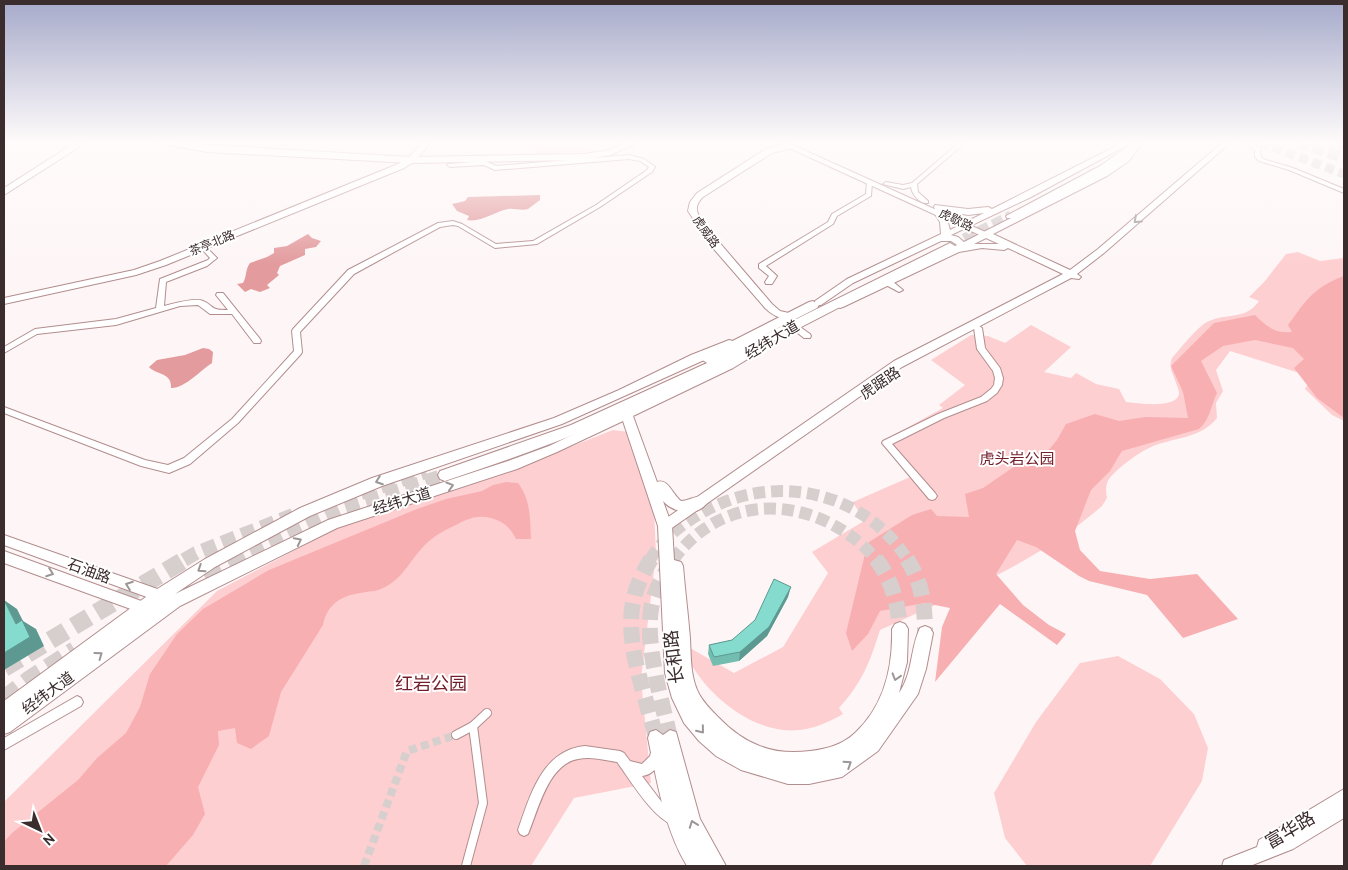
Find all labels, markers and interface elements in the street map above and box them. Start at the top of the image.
street label: 虎歇路 [936,206,975,236]
street label: 虎威路 [688,213,722,252]
one-way arrow [1134,214,1143,223]
street label: 茶亭北路 [187,228,238,260]
street label: 经纬大道 [742,318,803,365]
street label: 虎踞路 [857,364,905,405]
park label: 虎头岩公园 [979,451,1055,470]
one-way arrow [376,475,384,485]
one-way arrow [446,481,454,491]
street label: 经纬大道 [371,485,434,520]
one-way arrow [293,537,302,547]
street label: 石油路 [64,556,113,589]
one-way arrow [197,562,206,572]
one-way arrow [45,567,53,577]
one-way arrow [125,581,133,591]
street label: 长和路 [661,629,690,685]
one-way arrow [93,653,102,661]
street label: 经纬大道 [19,669,79,720]
one-way arrow [891,673,901,681]
park label: 红岩公园 [395,674,467,697]
one-way arrow [695,724,703,733]
one-way arrow [842,760,851,770]
north arrow [15,805,65,855]
street label: 富华路 [1262,808,1320,855]
one-way arrow [689,821,699,829]
text: N [38,829,57,848]

